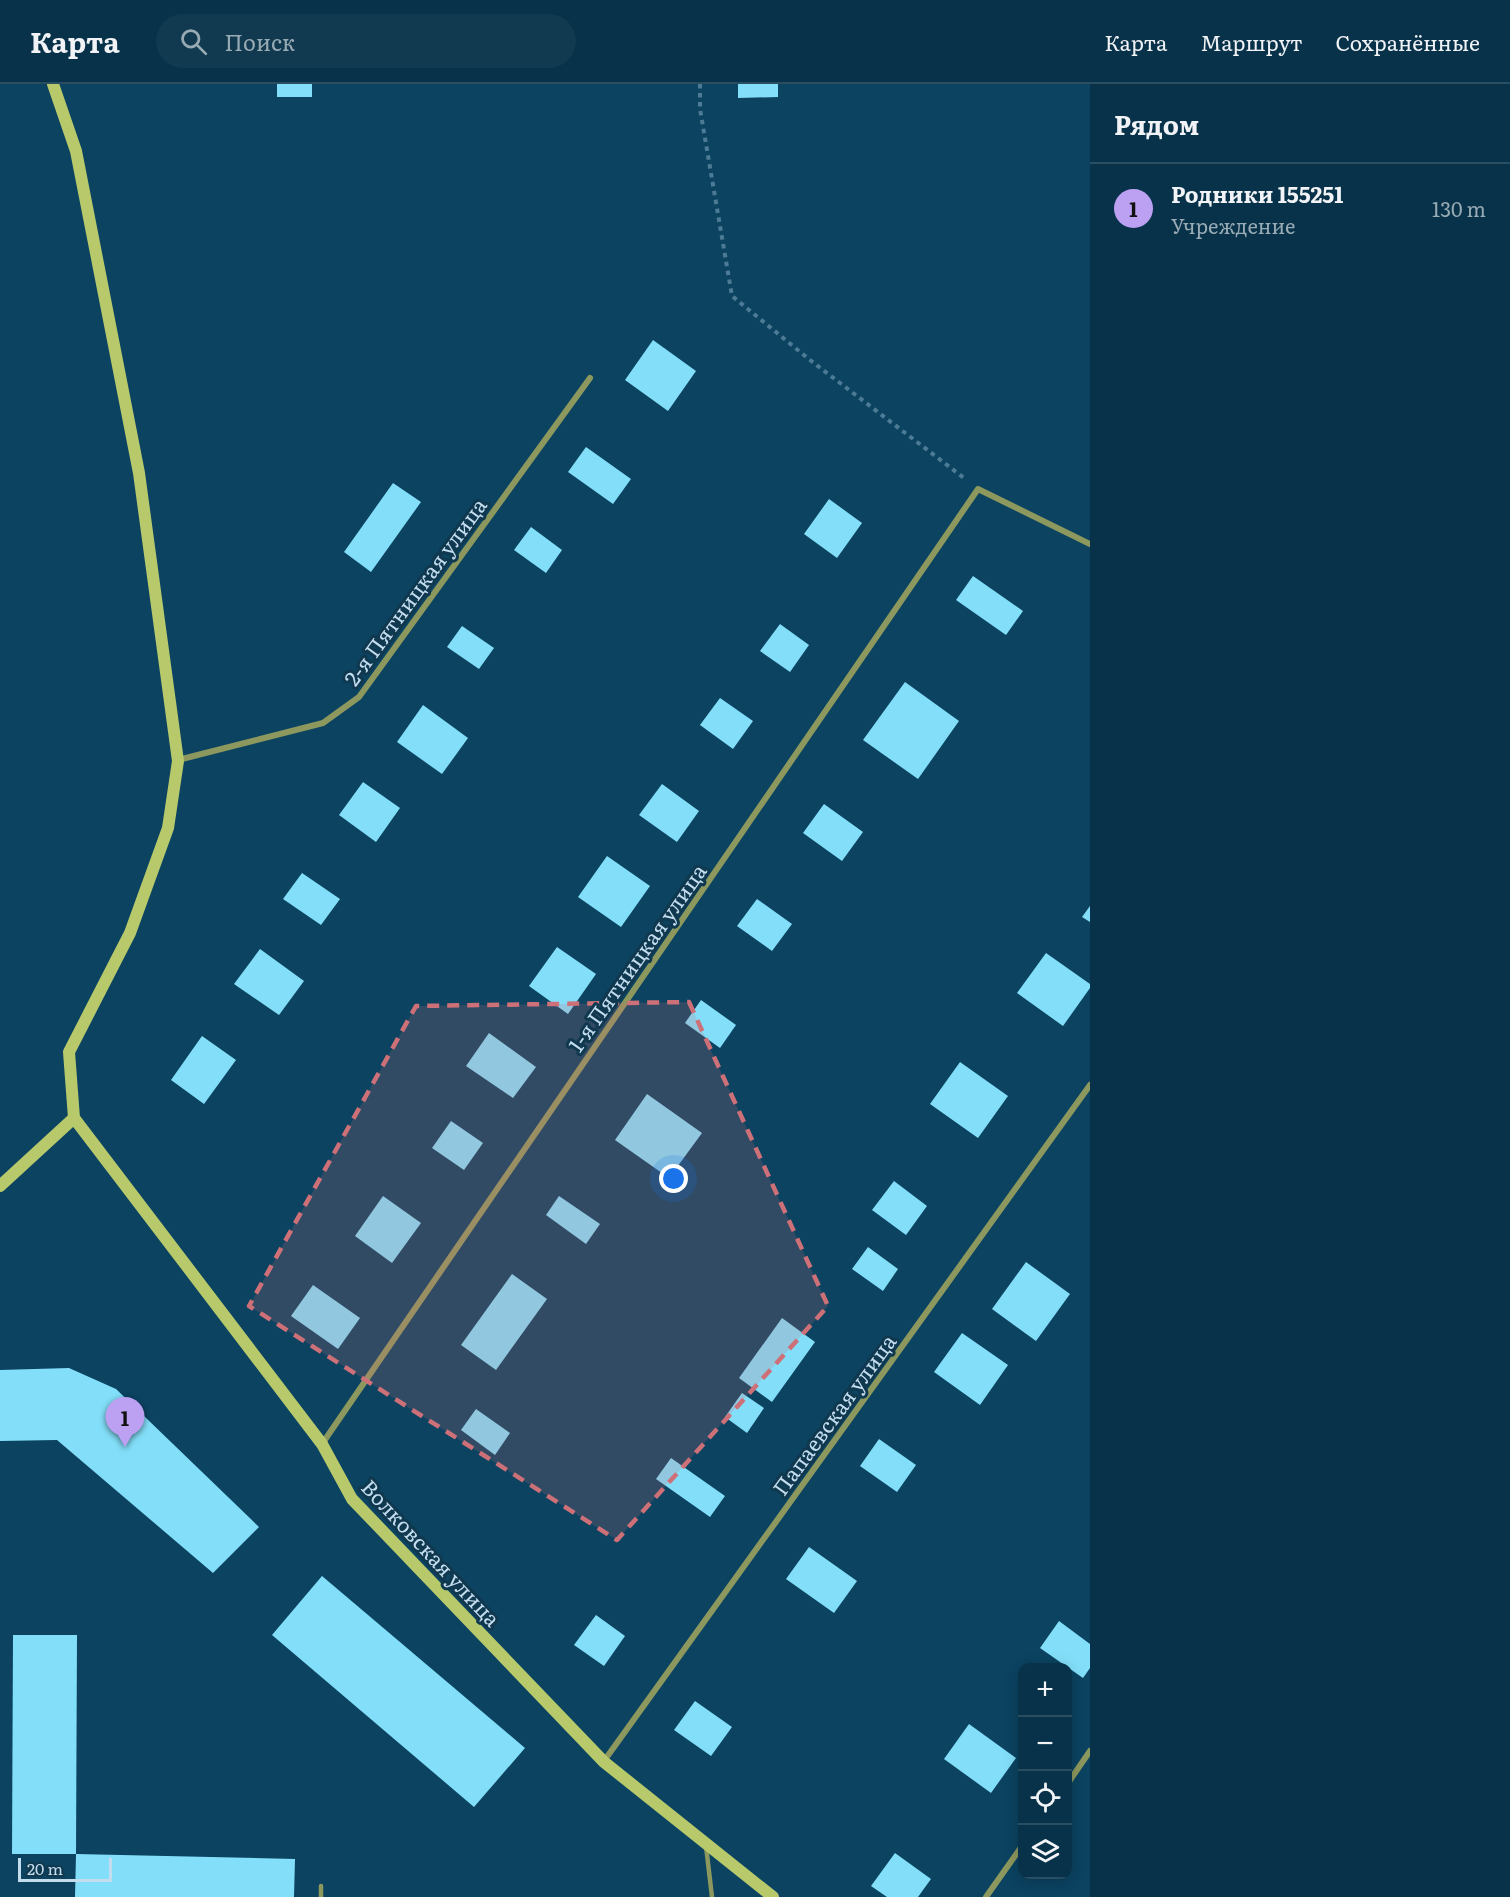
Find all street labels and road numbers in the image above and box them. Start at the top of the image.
street label: 2-я Пятницкая улица [335,490,493,691]
street label: 1-я Пятницкая улица [559,856,713,1057]
street label: Папаевская улица [764,1326,903,1501]
street label: Волковская улица [355,1472,509,1633]

